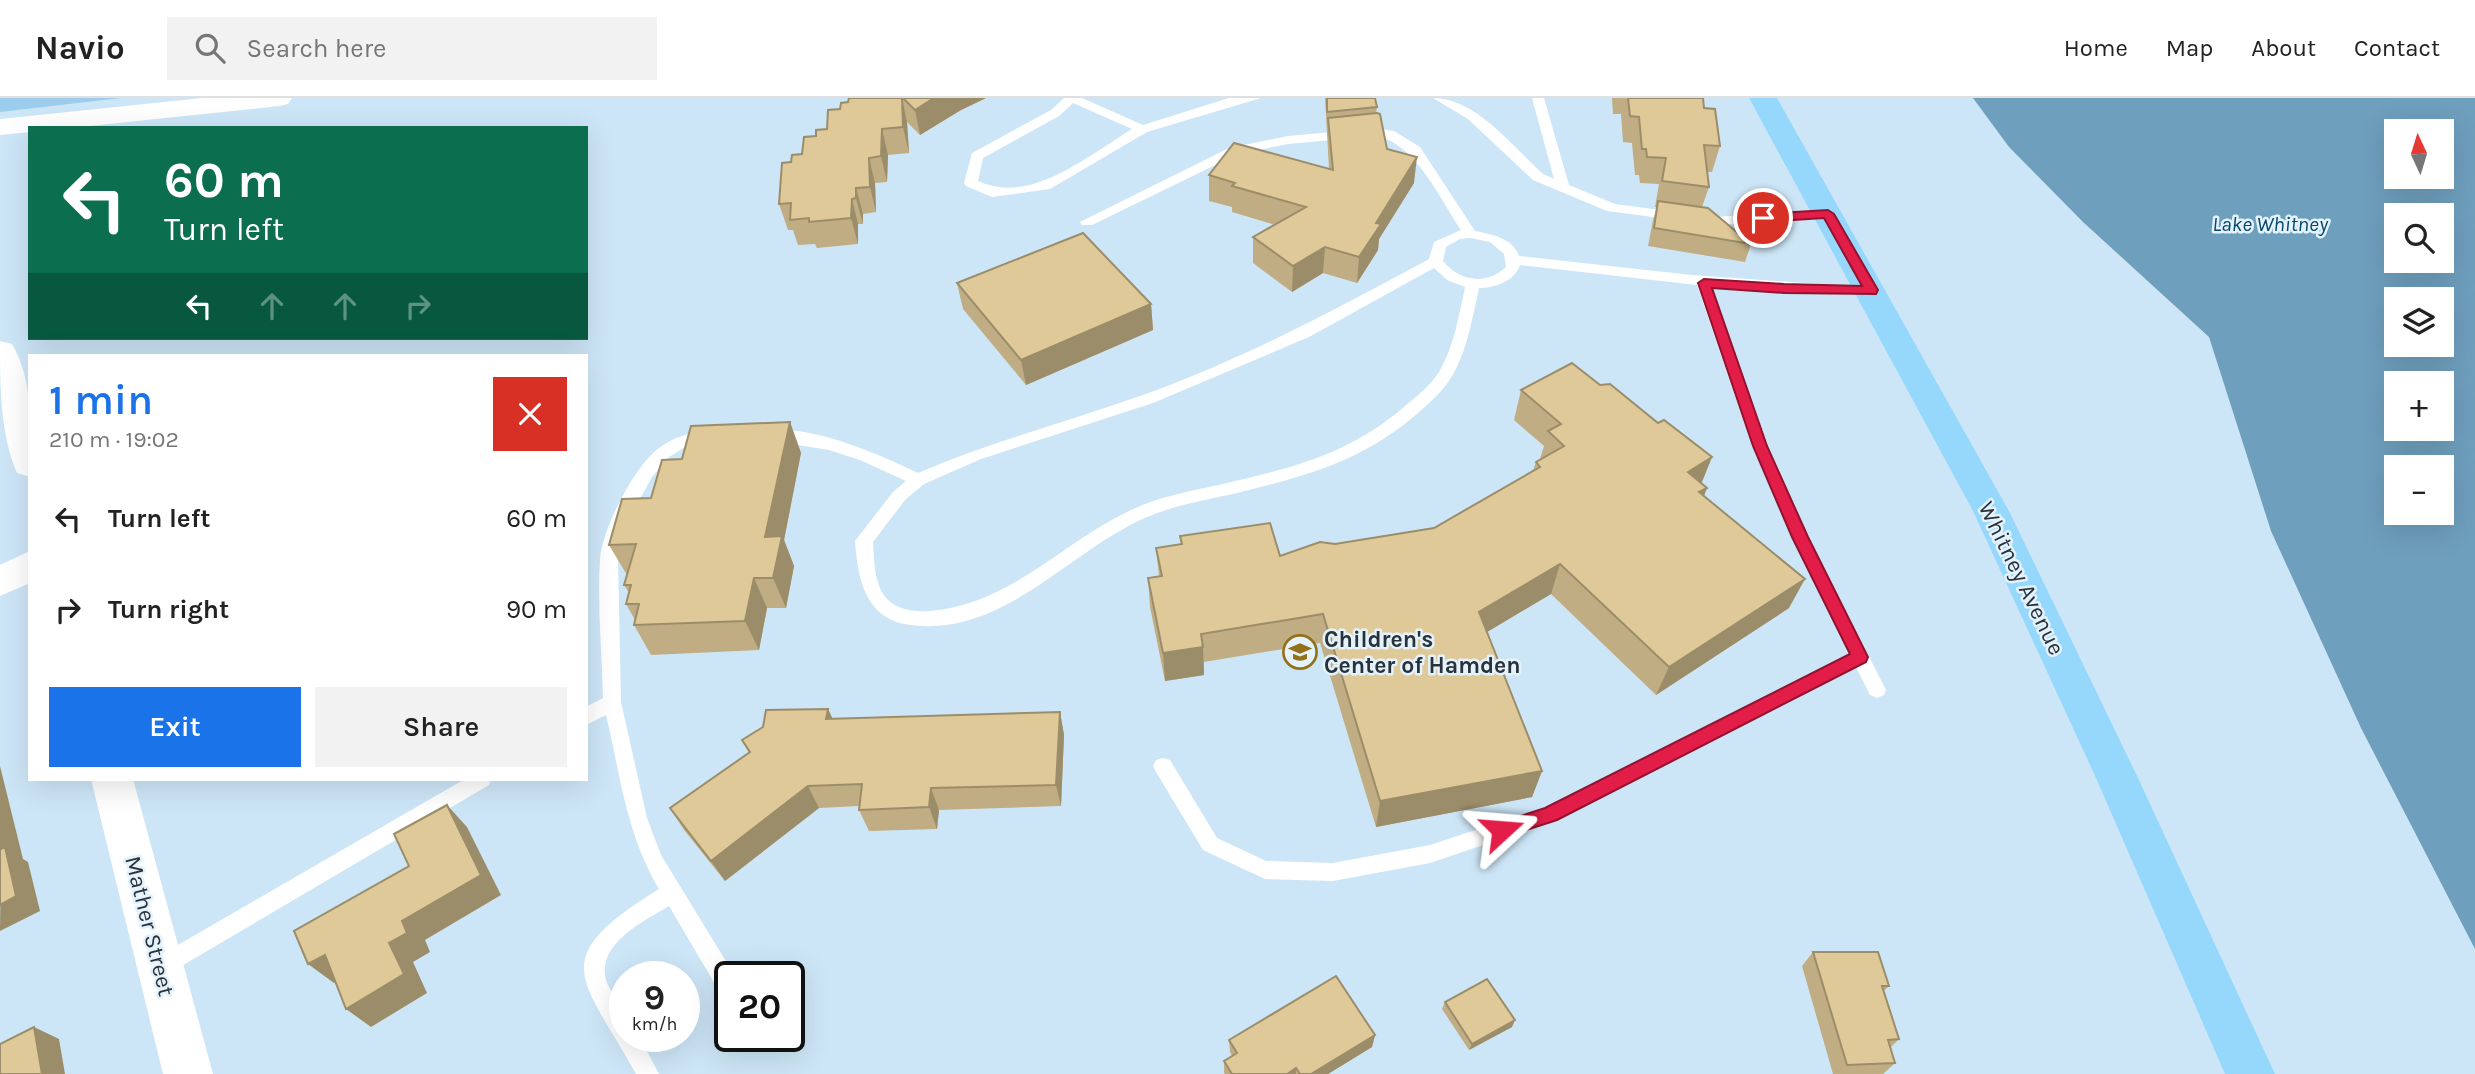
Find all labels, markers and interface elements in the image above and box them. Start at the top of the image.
search box [167,17,657,80]
text: Navio [35,29,125,67]
icon: search [191,29,229,67]
text: Search here [247,33,386,64]
text: Home [2064,34,2128,62]
text: Map [2166,34,2213,62]
text: About [2251,34,2316,62]
text: Contact [2354,34,2440,62]
north arrow [2384,119,2454,189]
map controls [2384,119,2454,525]
text: 60 m [164,152,284,209]
icon: left [49,154,140,245]
pin [1733,188,1793,248]
icon: arrive [1744,199,1782,237]
button: search [2384,203,2454,273]
text: Turn left [164,211,284,248]
water label: Lake Whitney [2212,212,2329,236]
icon: left [180,287,218,325]
icon: ahead [253,287,291,325]
icon: ahead [326,287,364,325]
icon: right [399,287,437,325]
button: layers [2384,287,2454,357]
button: + [2384,371,2454,441]
text: 1 min [49,375,153,425]
button: close [493,377,567,451]
text: 210 m · 19:02 [49,426,179,453]
button: − [2384,455,2454,525]
street label: Whitney Avenue [1973,497,2070,659]
icon: left [49,500,87,538]
text: Turn left [108,503,210,534]
text: 60 m [506,503,567,534]
icon: right [49,591,87,629]
text: Turn right [108,594,229,625]
text: 90 m [506,594,567,625]
place label: Children's Center of Hamden [1324,626,1521,679]
school or university icon: Children's Center of Hamden [1281,633,1319,671]
button: Exit [49,687,301,767]
button: Share [315,687,567,767]
position arrow [1465,793,1539,867]
street label: Mather Street [119,853,180,999]
speed limit sign: 20 [714,961,805,1052]
text: 9 [644,977,665,1018]
text: km/h [632,1013,677,1035]

